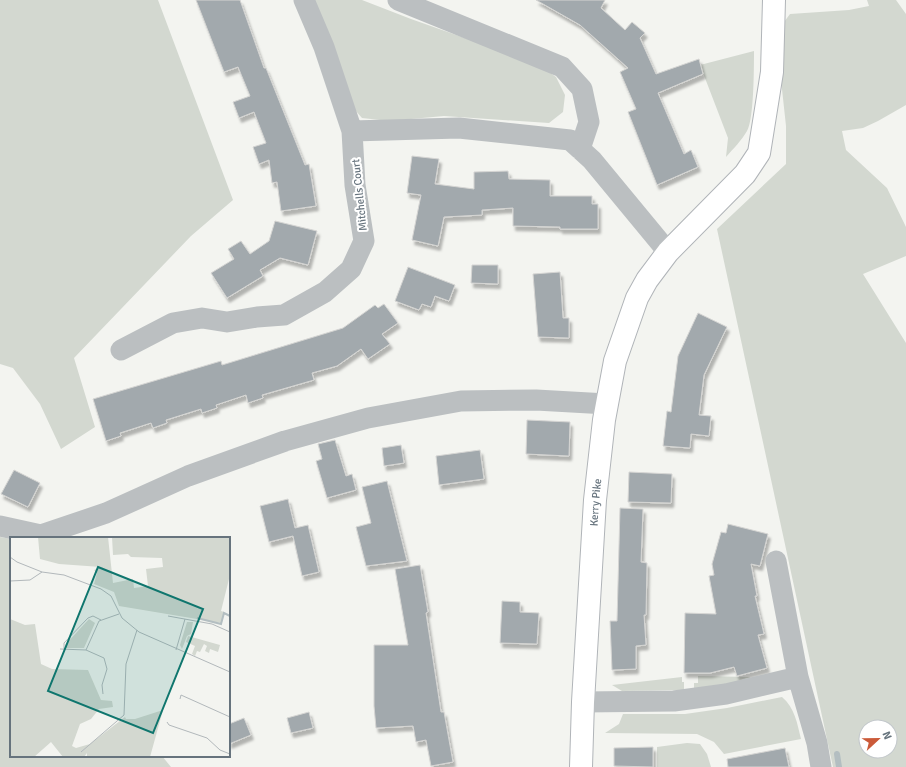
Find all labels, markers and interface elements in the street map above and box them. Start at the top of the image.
street label: Mitchells Court [349,158,370,232]
street label: Kerry Pike [587,478,604,527]
inset map [10,537,230,757]
north arrow [858,719,898,759]
text: N [879,729,894,741]

